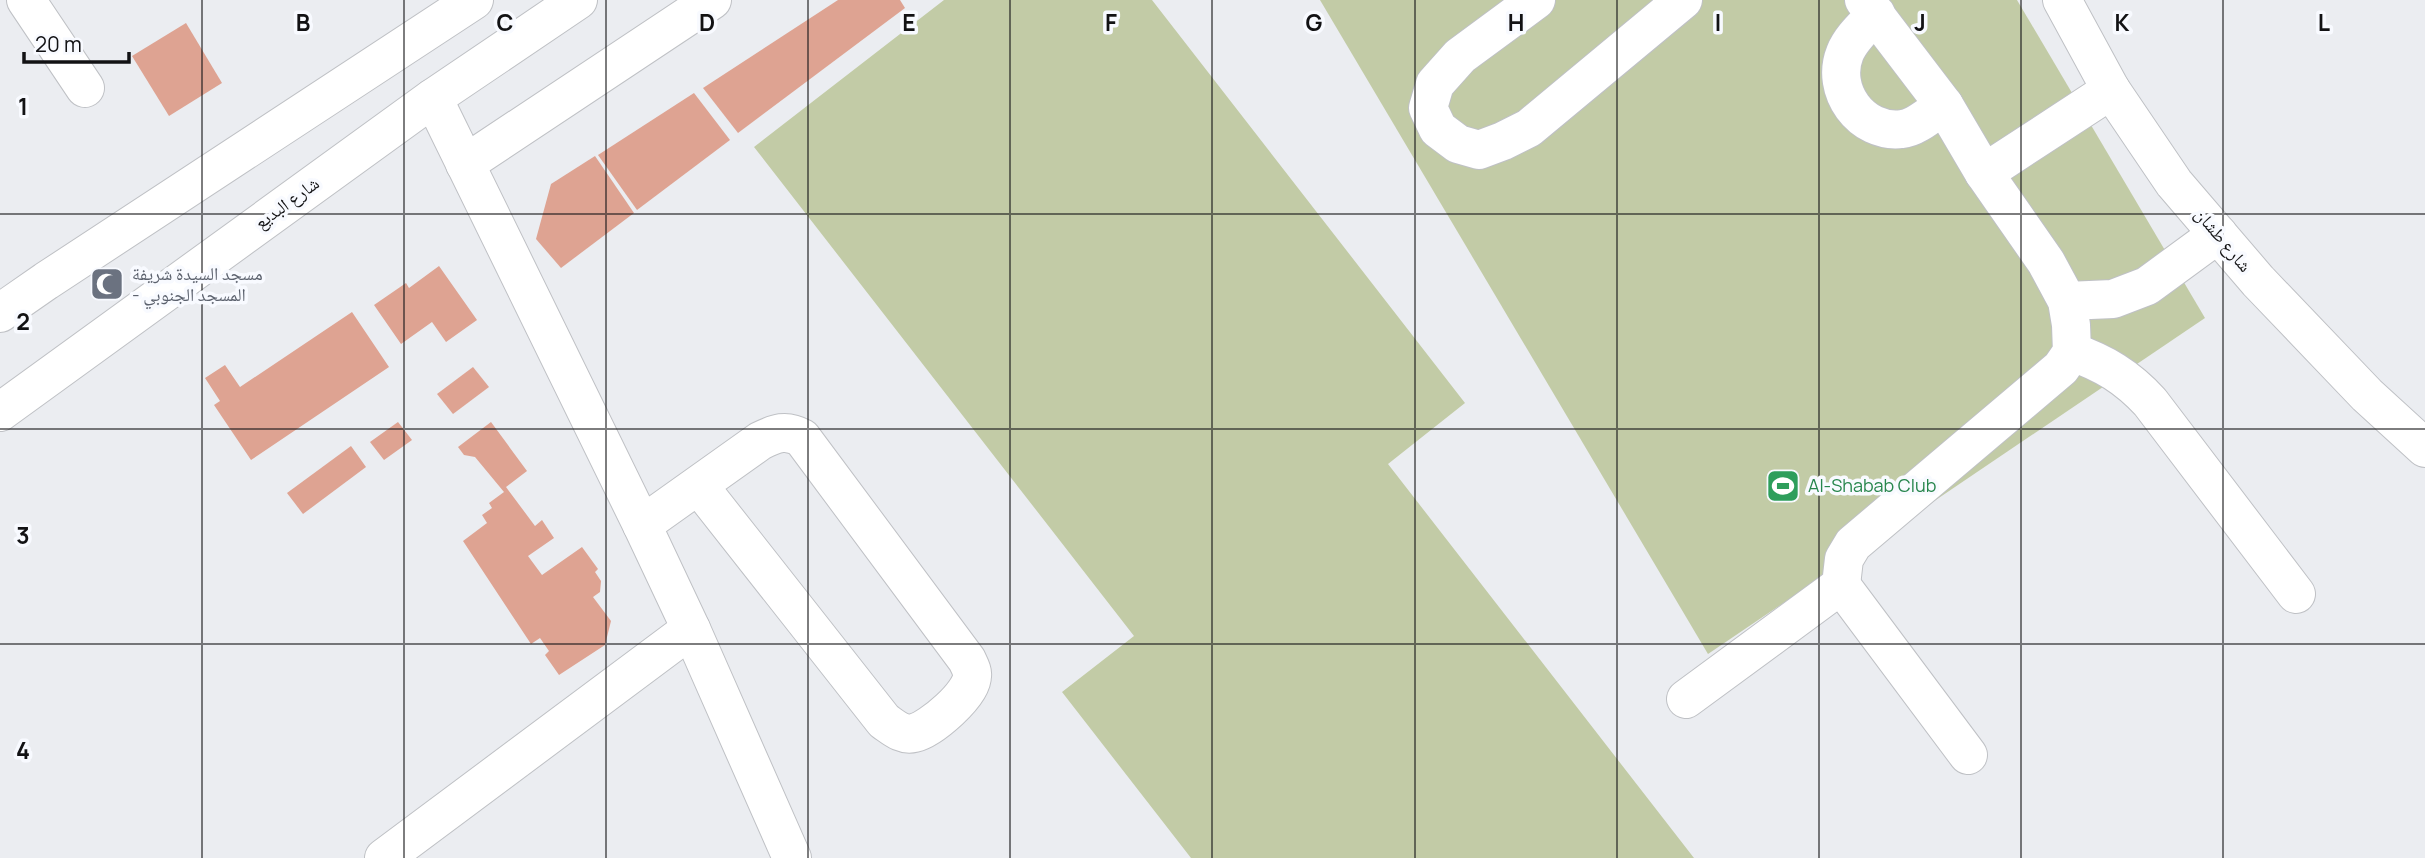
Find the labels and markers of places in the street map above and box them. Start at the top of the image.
place label: مسجد السيدة شريفة - المسجد الجنوبي [132,261,263,310]
mosque icon: مسجد السيدة شريفة - المسجد الجنوبي [88,265,126,303]
sports icon: Al-Shabab Club [1764,467,1802,505]
place label: Al-Shabab Club [1808,473,1936,497]

